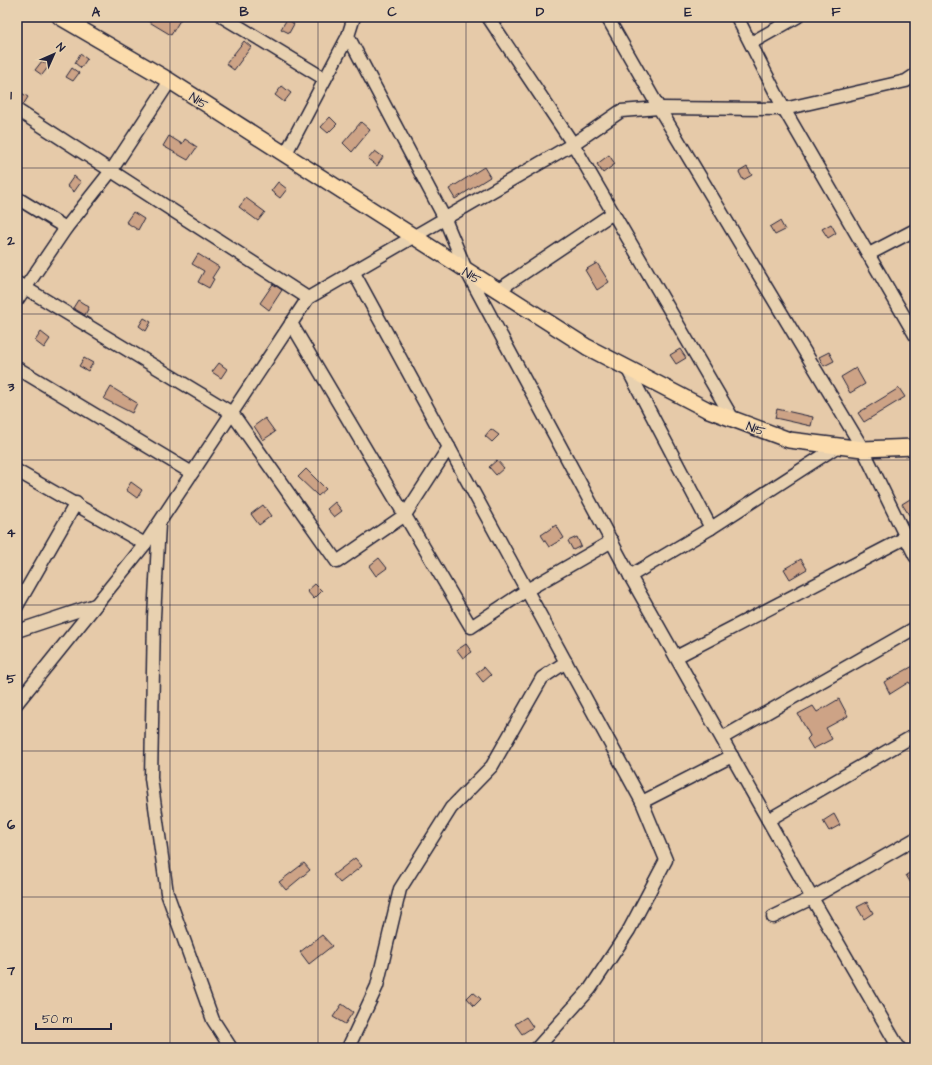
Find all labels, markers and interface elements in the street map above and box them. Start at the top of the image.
text: A [92,3,101,21]
text: B [239,3,249,21]
text: C [387,3,397,21]
text: D [536,3,545,21]
text: E [684,3,692,21]
text: F [831,3,841,21]
north arrow [34,34,74,74]
text: N [53,40,69,55]
text: 1 [10,86,12,104]
street label: N15 [186,88,211,114]
text: 2 [6,232,15,250]
street label: N15 [459,263,484,289]
text: 3 [7,378,15,396]
street label: N15 [744,417,768,441]
text: 4 [7,524,16,542]
text: 5 [6,670,16,688]
text: 6 [7,816,16,834]
text: 7 [6,962,16,980]
scale bar [36,1005,111,1031]
text: 50 m [42,1011,73,1028]

